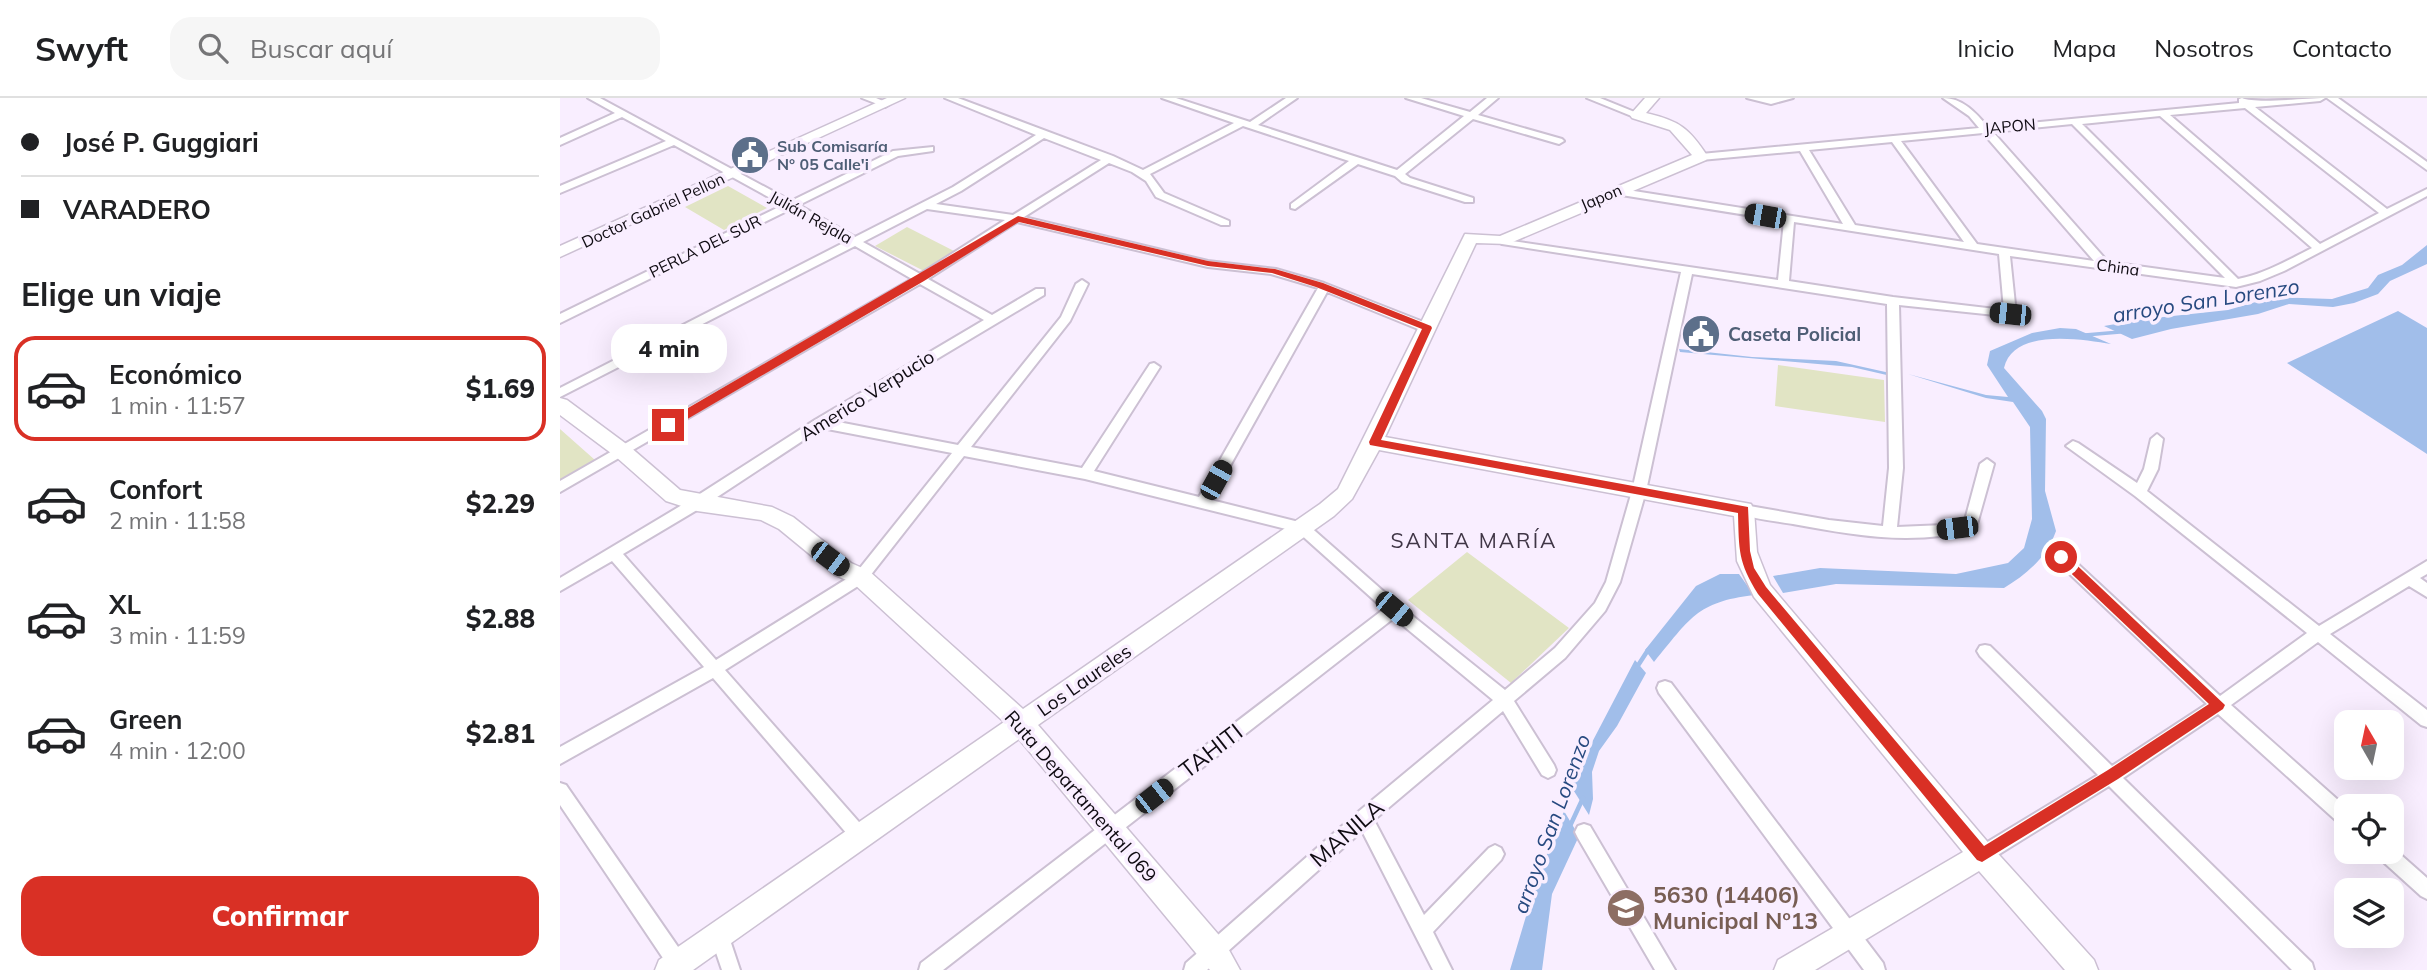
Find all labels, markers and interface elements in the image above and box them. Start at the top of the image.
search box [170,17,660,80]
text: Swyft [35,28,128,69]
icon: search [194,29,232,67]
text: Buscar aquí [250,32,392,65]
text: Inicio [1957,33,2014,63]
text: Mapa [2052,33,2116,63]
text: Nosotros [2154,33,2254,63]
text: Contacto [2292,33,2392,63]
street label: JAPON [1983,114,2037,138]
text: José P. Guggiari [63,126,259,159]
public building icon: Sub Comisaría N° 05 Calle'i [729,134,771,176]
place label: Sub Comisaría N° 05 Calle'i [777,136,888,174]
street label: Doctor Gabriel Pellon [578,168,728,252]
street label: Japon [1577,179,1625,215]
street label: Julián Rejala [766,186,856,248]
text: VARADERO [63,193,211,226]
car [1743,202,1788,230]
street label: PERLA DEL SUR [646,210,764,282]
street label: China [2095,254,2141,280]
water label: arroyo San Lorenzo [2111,272,2301,328]
text: Elige un viaje [21,274,222,314]
car [1989,301,2032,327]
public building icon: Caseta Policial [1680,313,1722,355]
place label: Caseta Policial [1728,322,1861,346]
callout: 4 min [610,324,726,372]
text: 4 min [638,334,700,363]
street label: Americo Verpucio [795,344,939,446]
icon: car [25,357,88,420]
text: Económico [109,358,242,391]
text: $1.69 [466,372,535,405]
text: 1 min · 11:57 [109,391,246,420]
route end [652,409,684,441]
car [1197,457,1236,503]
icon: car [25,472,88,535]
text: Confort [109,473,202,506]
text: $2.29 [466,487,535,520]
text: 2 min · 11:58 [109,506,246,535]
car [1935,515,1980,541]
district label: SANTA MARÍA [1390,527,1558,553]
car [807,538,854,580]
route start [2045,541,2077,573]
icon: car [25,587,88,650]
car [1372,587,1417,631]
text: XL [109,588,141,621]
text: $2.88 [466,602,535,635]
text: 3 min · 11:59 [109,621,246,650]
street label: Los Laureles [1032,639,1136,721]
icon: car [25,702,88,765]
text: Green [109,703,182,736]
street label: Ruta Departamental 069 [1000,705,1162,887]
north arrow [2334,710,2404,780]
map controls [2334,710,2404,948]
text: $2.81 [466,717,535,750]
street label: TAHITI [1173,717,1248,784]
water label: arroyo San Lorenzo [1507,731,1596,917]
text: 4 min · 12:00 [109,736,246,765]
car [1131,775,1178,817]
street label: MANILA [1304,793,1390,873]
button: locate [2334,794,2404,864]
button: Confirmar [21,876,539,956]
button: layers [2334,878,2404,948]
place label: 5630 (14406) Municipal Nº13 [1653,880,1818,935]
school or university icon: 5630 (14406) Municipal Nº13 [1605,887,1647,929]

